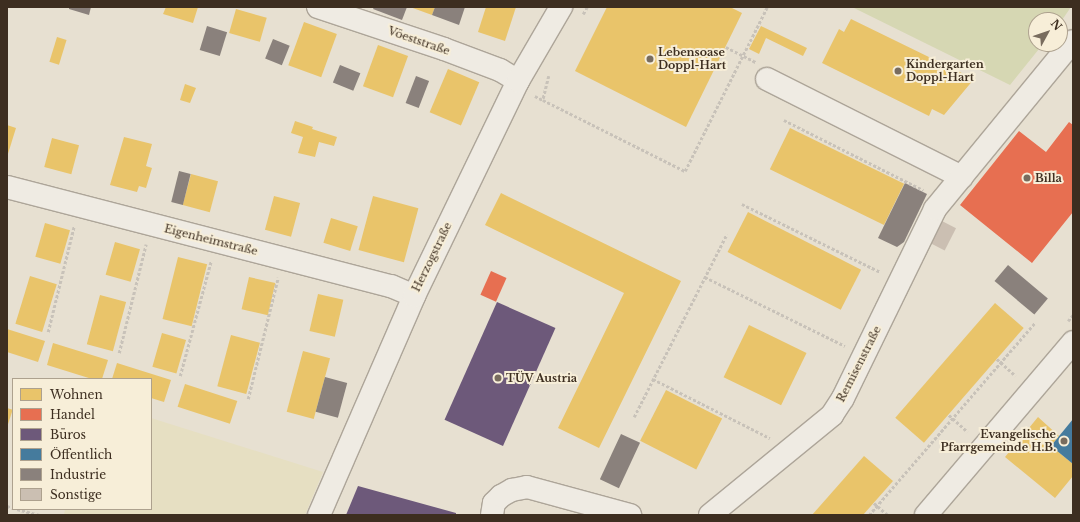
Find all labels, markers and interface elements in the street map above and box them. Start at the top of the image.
north arrow [1028,12,1068,52]
text: N [1048,16,1065,33]
street label: Vöeststraße [386,24,452,58]
place label: Lebensoase Doppl-Hart [658,46,726,72]
marker: Lebensoase Doppl-Hart [645,54,655,64]
place label: Kindergarten Doppl-Hart [906,58,984,84]
marker: Kindergarten Doppl-Hart [893,66,903,76]
place label: Billa [1035,171,1062,185]
marker: Billa [1022,173,1032,183]
street label: Herzogstraße [409,220,455,294]
street label: Eigenheimstraße [163,222,259,258]
street label: Remisenstraße [834,324,884,404]
place label: TÜV Austria [506,371,578,385]
marker: TÜV Austria [493,373,503,383]
legend [12,378,152,510]
text: Wohnen [50,387,103,402]
text: Handel [50,407,95,422]
text: Büros [50,427,86,442]
place label: Evangelische Pfarrgemeinde H.B. [940,428,1056,454]
marker: Evangelische Pfarrgemeinde H.B. [1059,436,1069,446]
text: Öffentlich [50,447,112,462]
text: Industrie [50,467,106,482]
text: Sonstige [50,487,102,502]

